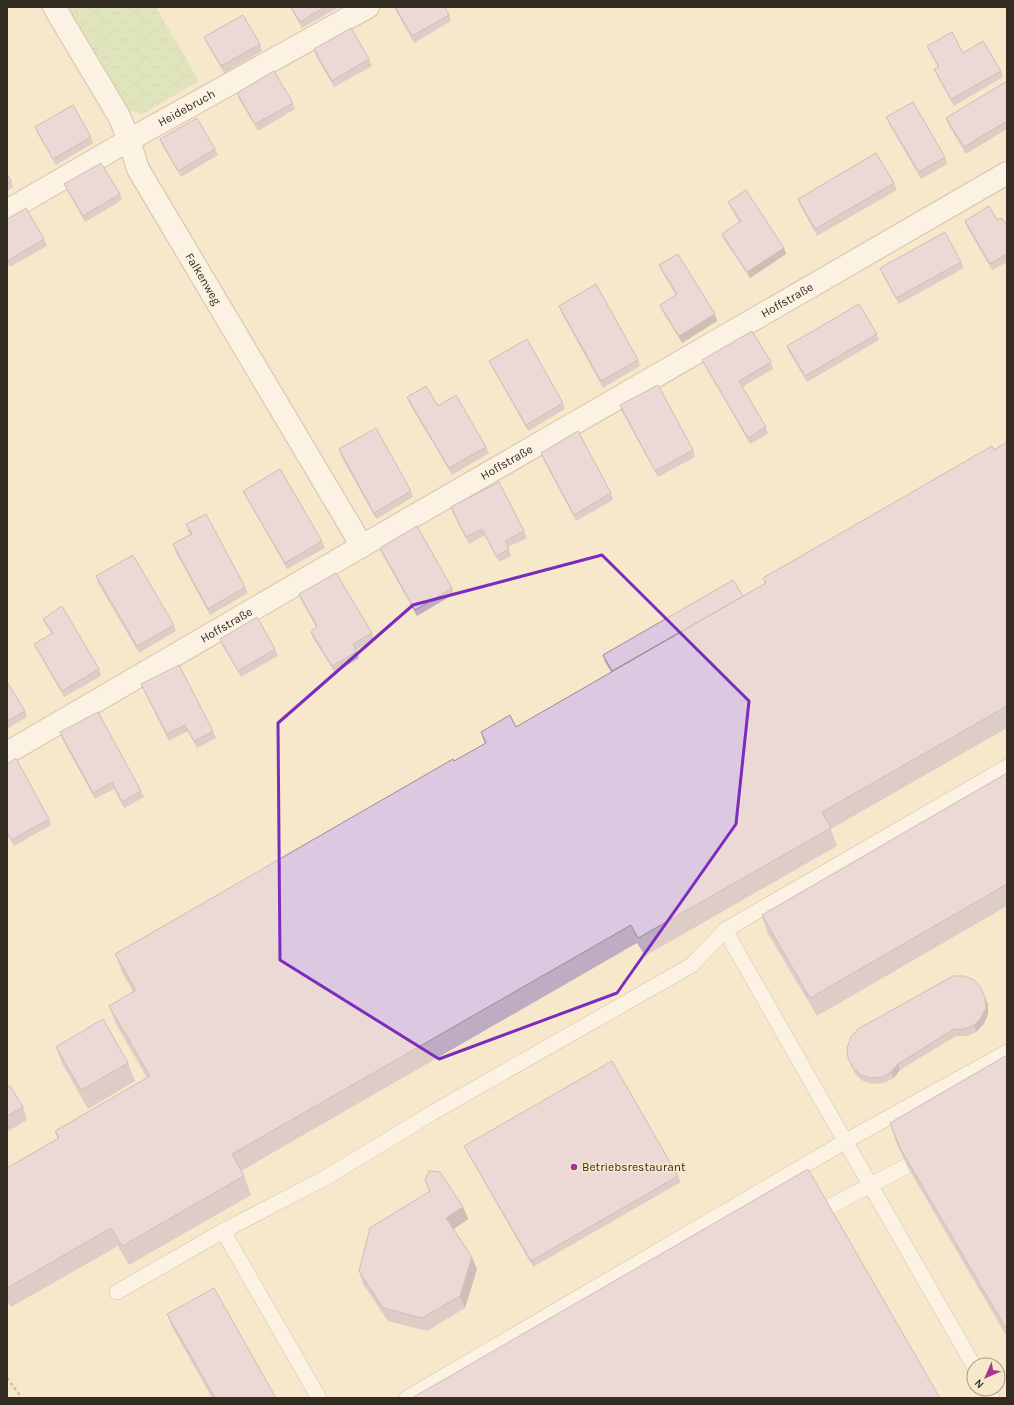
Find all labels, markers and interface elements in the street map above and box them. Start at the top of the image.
street label: Heidebruch [155,86,218,129]
street label: Falkenweg [182,250,224,307]
street label: Hoffstraße [759,280,816,321]
street label: Hoffstraße [478,442,535,483]
street label: Hoffstraße [198,604,255,646]
place label: Betriebsrestaurant [582,1160,686,1174]
marker: Betriebsrestaurant [569,1162,579,1172]
north arrow [966,1357,1006,1397]
text: N [972,1376,987,1391]

